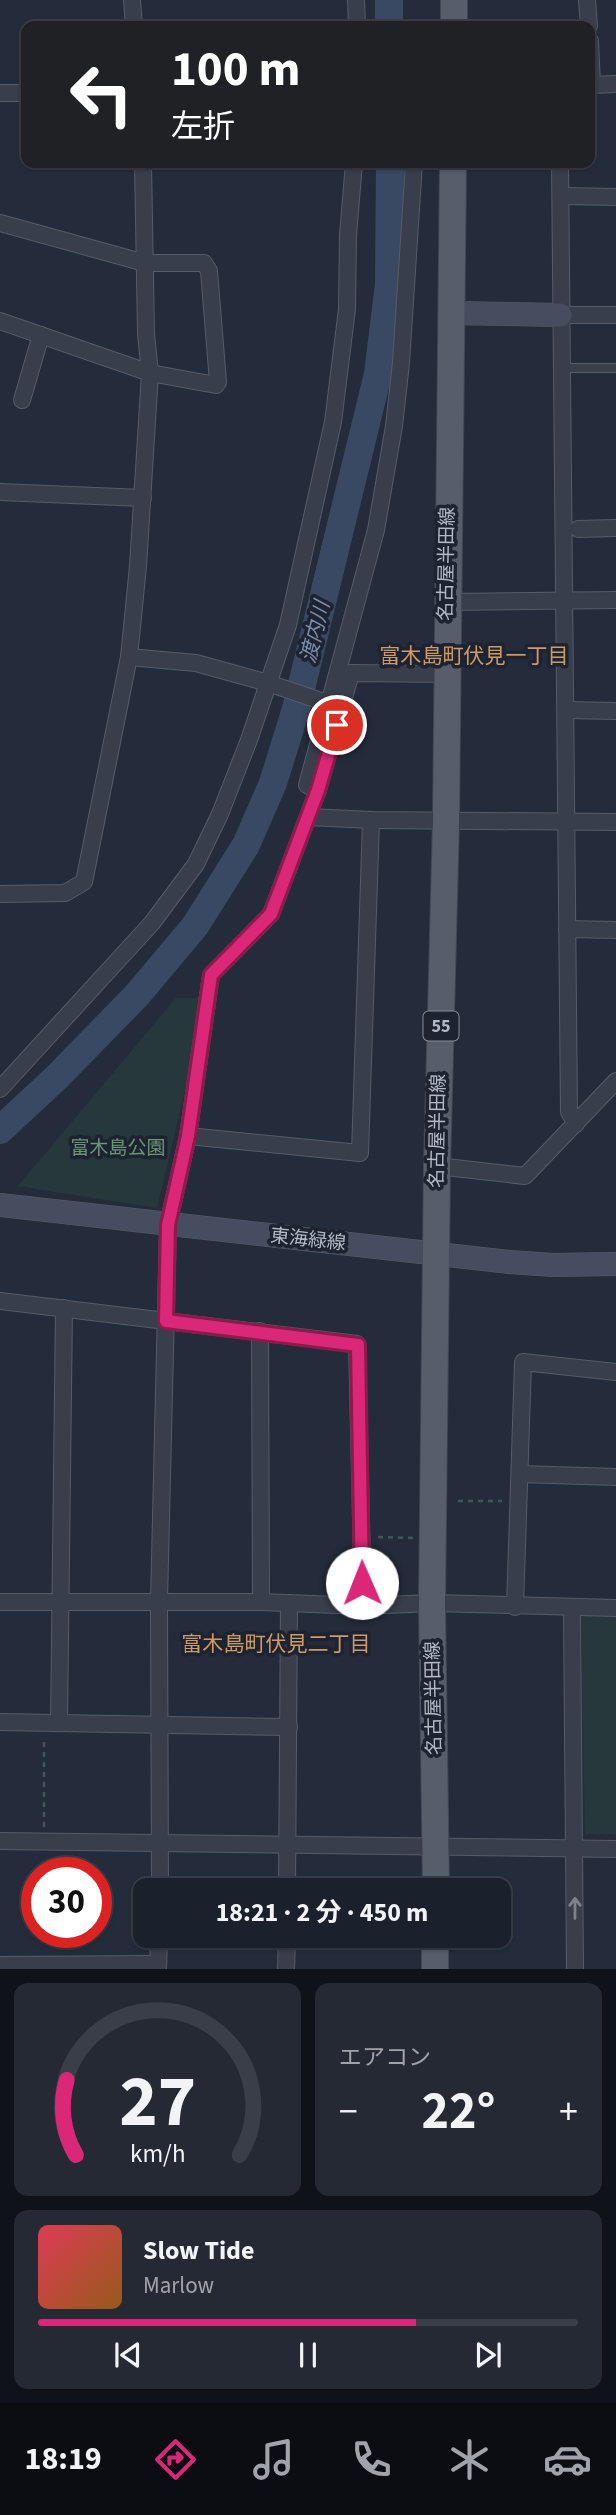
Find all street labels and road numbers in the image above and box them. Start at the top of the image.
street label: 名古屋半田線 [433,507,461,621]
road number: 55 [424,1012,458,1041]
street label: 名古屋半田線 [424,1074,452,1188]
street label: 東海緑線 [269,1223,347,1257]
street label: 名古屋半田線 [420,1641,448,1755]

